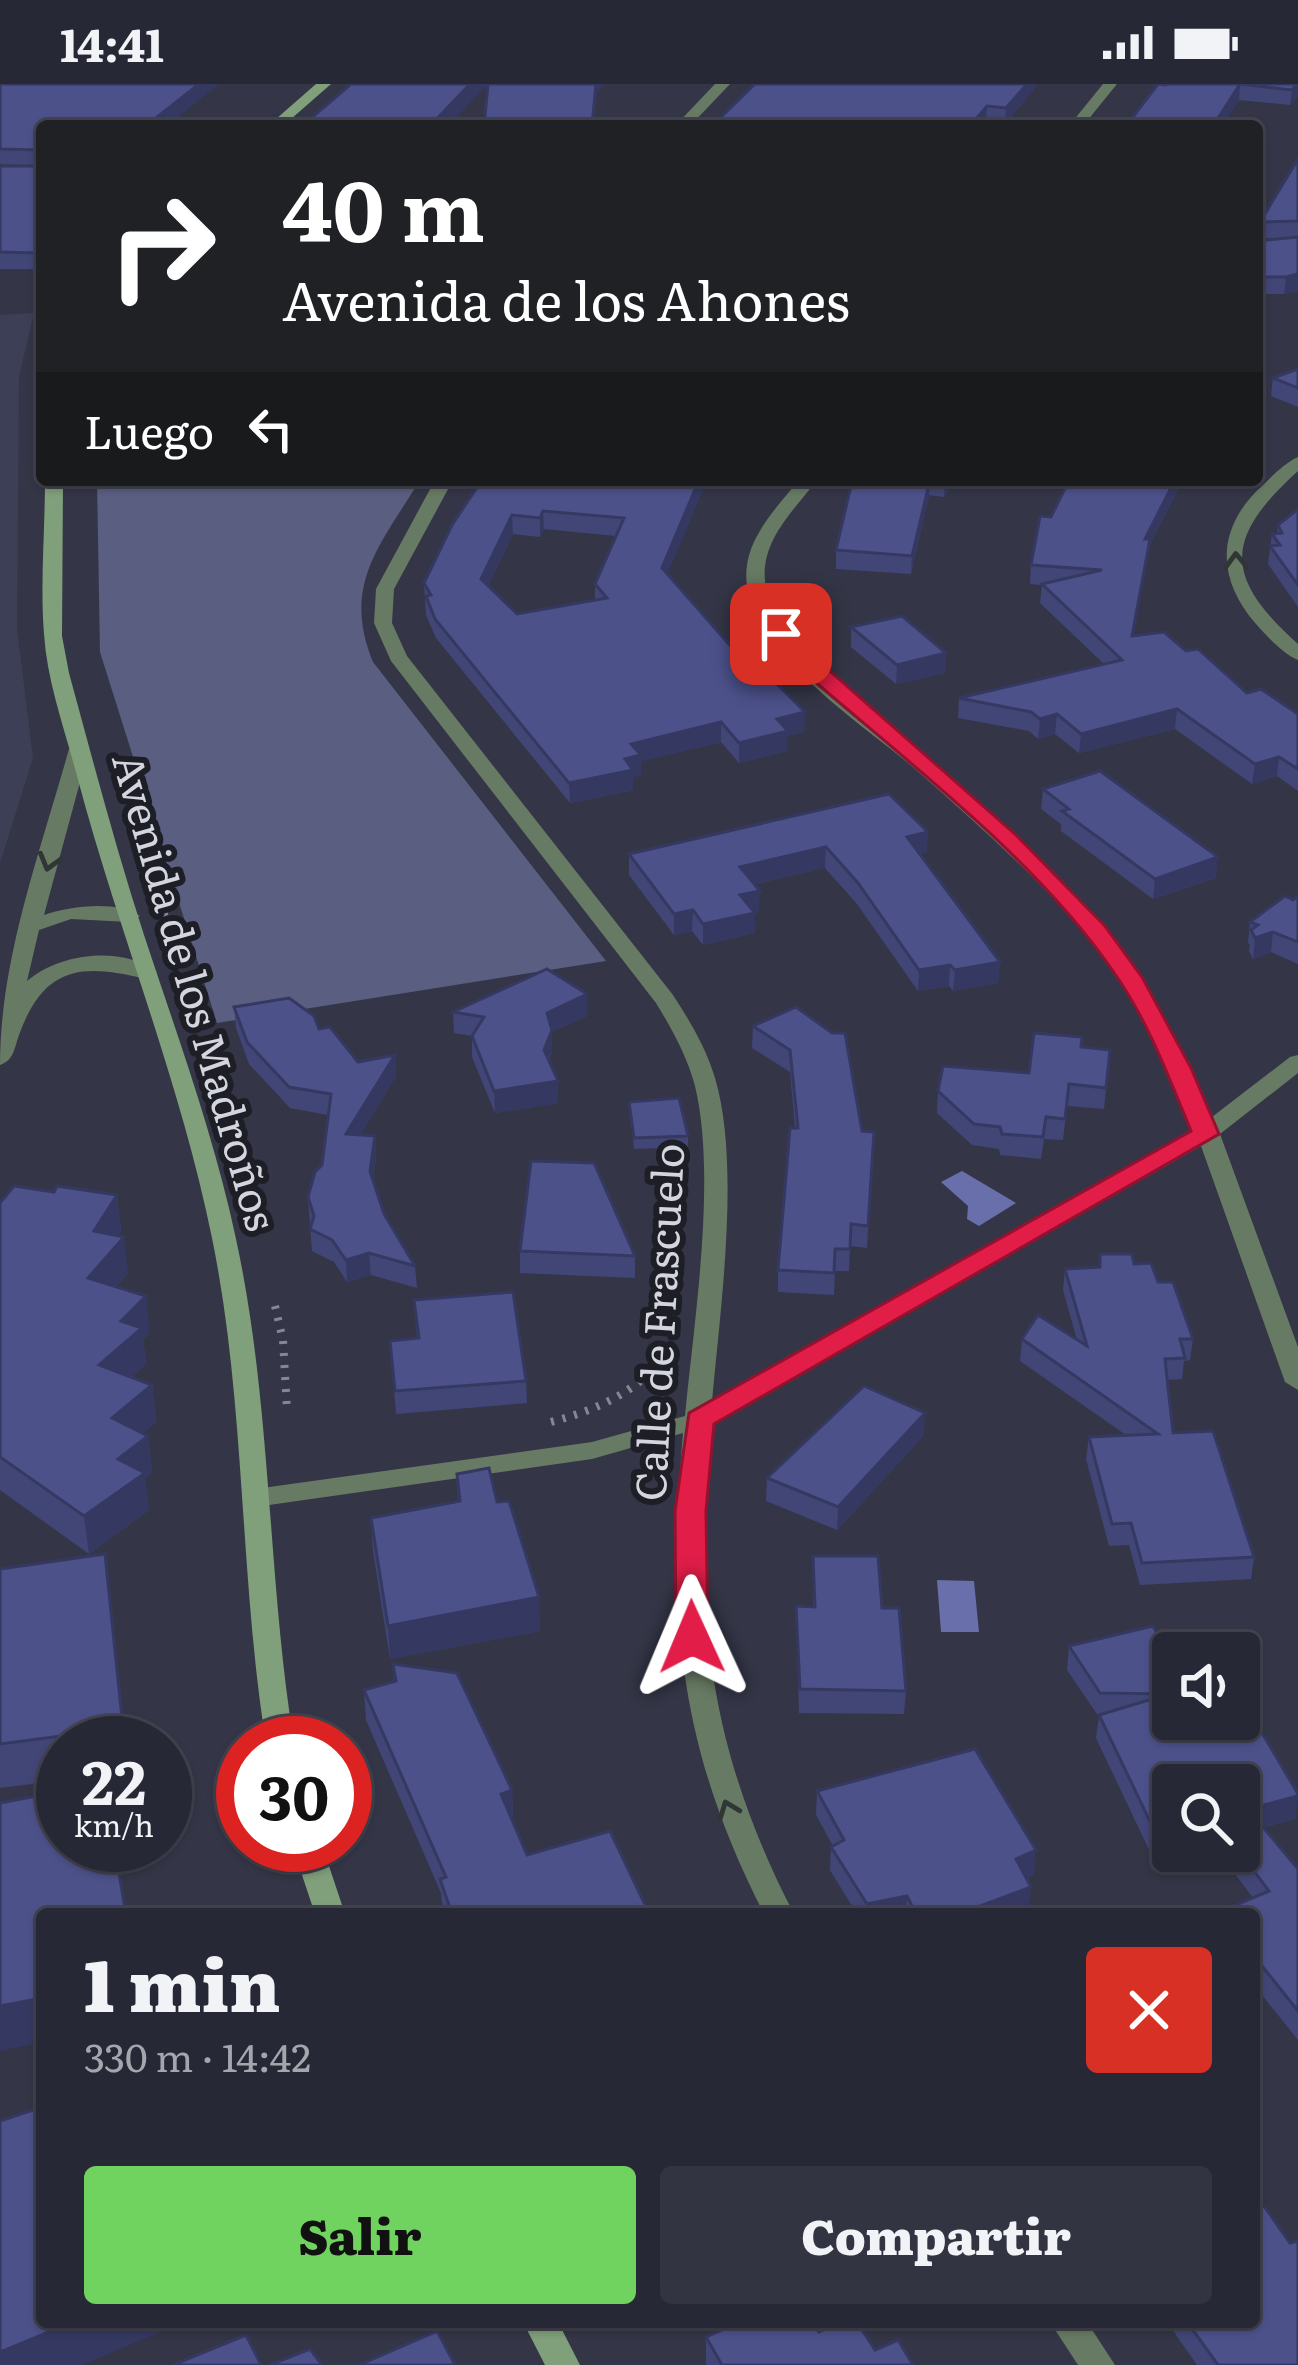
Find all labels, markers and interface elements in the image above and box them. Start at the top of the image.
text: 14:41 [60,9,164,76]
text: 40 m [282,143,485,268]
icon: right [84,168,240,324]
text: Avenida de los Ahones [282,257,850,338]
text: Luego [84,396,214,463]
icon: left [238,396,304,462]
one-way arrow [1223,551,1249,570]
pin [730,583,832,685]
icon: arrive [748,601,814,667]
street label: Avenida de los Madroños [99,745,295,1237]
one-way arrow [38,851,63,872]
street label: Calle de Frascuelo [617,1142,697,1502]
position arrow [629,1574,755,1700]
map controls [1152,1632,1260,1872]
button: sound [1152,1632,1260,1740]
speed limit sign: 30 [216,1716,372,1872]
text: 22 [82,1734,146,1823]
button: search [1152,1764,1260,1872]
one-way arrow [718,1799,743,1820]
text: km/h [74,1802,154,1846]
text: 1 min [84,1927,280,2034]
button: close [1086,1947,1212,2073]
text: 330 m · 14:42 [84,2026,311,2084]
button: Salir [84,2166,636,2304]
button: Compartir [660,2166,1212,2304]

